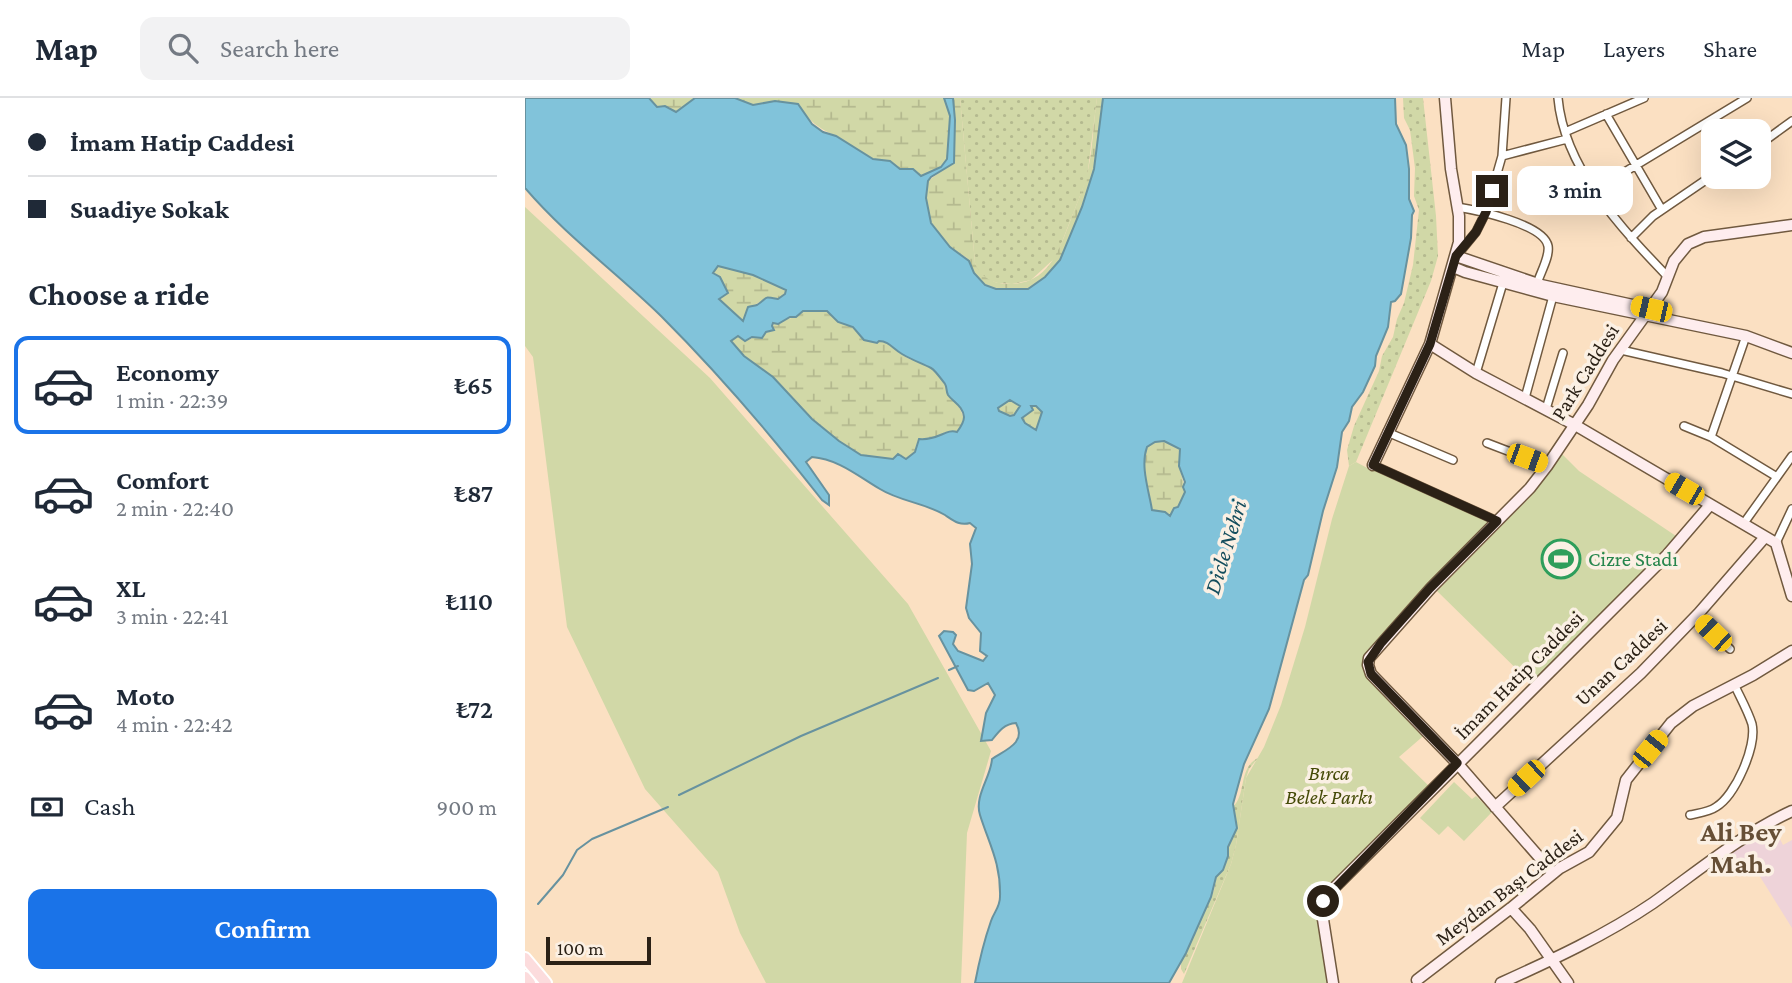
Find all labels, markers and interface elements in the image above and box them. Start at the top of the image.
search box [140,17,630,80]
icon: search [164,29,202,67]
text: Map [35,30,98,67]
text: Search here [220,34,339,63]
text: Map [1521,35,1565,62]
text: Layers [1603,35,1665,62]
text: Share [1703,35,1757,62]
map controls [1701,119,1771,189]
button: layers [1701,119,1771,189]
text: İmam Hatip Caddesi [70,128,294,157]
callout: 3 min [1517,166,1632,216]
route end [1476,175,1508,207]
text: 3 min [1548,177,1602,203]
text: Suadiye Sokak [70,195,229,224]
text: Choose a ride [28,276,209,312]
car [1629,294,1674,324]
street label: Park Caddesi [1546,319,1624,424]
icon: car [32,354,95,417]
text: Economy [116,358,219,387]
text: ₺65 [454,371,493,400]
text: 1 min · 22:39 [116,387,229,413]
car [1504,441,1551,475]
icon: car [32,462,95,525]
text: Comfort [116,466,209,495]
car [1661,469,1708,509]
text: ₺87 [454,479,493,508]
text: 2 min · 22:40 [116,495,234,521]
water label: Dicle Nehri [1198,496,1252,597]
sports icon: Cizre Stadı [1540,538,1582,580]
place label: Cizre Stadı [1588,547,1678,571]
icon: car [32,570,95,633]
text: XL [116,574,145,603]
text: ₺110 [446,587,493,616]
text: 3 min · 22:41 [116,603,229,629]
street label: İmam Hatip Caddesi [1450,605,1589,744]
car [1691,611,1736,655]
street label: Unan Caddesi [1570,613,1672,711]
icon: car [32,678,95,741]
text: Moto [116,682,175,711]
text: ₺72 [456,695,493,724]
text: 4 min · 22:42 [116,711,233,737]
car [1629,726,1672,772]
car [1504,756,1549,800]
park label: Bırca Belek Parkı [1285,761,1373,809]
icon: cash [28,788,66,826]
text: Cash [84,792,135,821]
text: 900 m [437,794,497,820]
district label: Ali Bey Mah. [1699,816,1782,879]
street label: Meydan Başı Caddesi [1431,824,1588,950]
route start [1307,885,1339,917]
button: Confirm [28,889,497,969]
scale bar [546,934,651,966]
text: 100 m [557,938,604,959]

